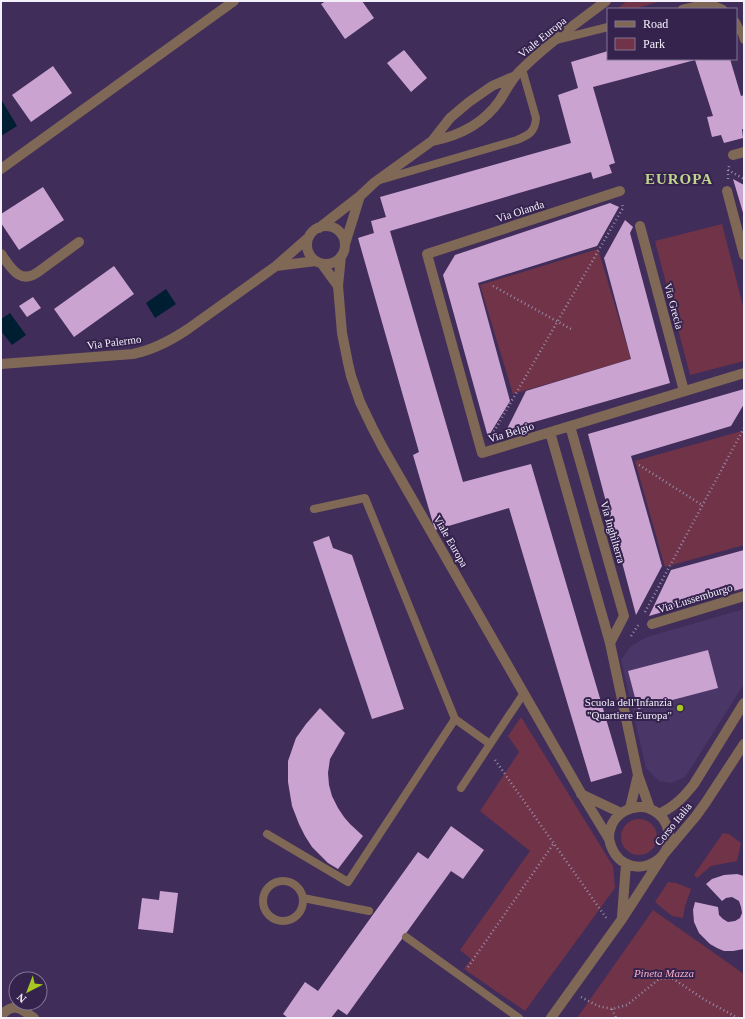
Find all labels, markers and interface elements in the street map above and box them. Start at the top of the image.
legend [607,8,737,60]
street label: Viale Europa [516,14,568,60]
text: Road [643,17,668,31]
text: Park [643,37,665,51]
district label: EUROPA [645,171,713,187]
street label: Via Olanda [494,198,546,224]
street label: Via Grecia [662,282,686,330]
street label: Via Palermo [86,333,142,351]
street label: Via Belgio [487,419,536,445]
street label: Via Inghilterra [598,499,628,565]
street label: Viale Europa [431,513,471,569]
street label: Via Lussemburgo [656,581,734,615]
place label: Scuola dell'Infanzia "Quartiere Europa" [585,696,672,721]
marker: Scuola dell'Infanzia "Quartiere Europa" [675,703,685,713]
street label: Corso Italia [652,800,694,848]
park label: Pineta Mazza [633,967,695,979]
north arrow [8,971,48,1011]
text: N [14,991,28,1006]

